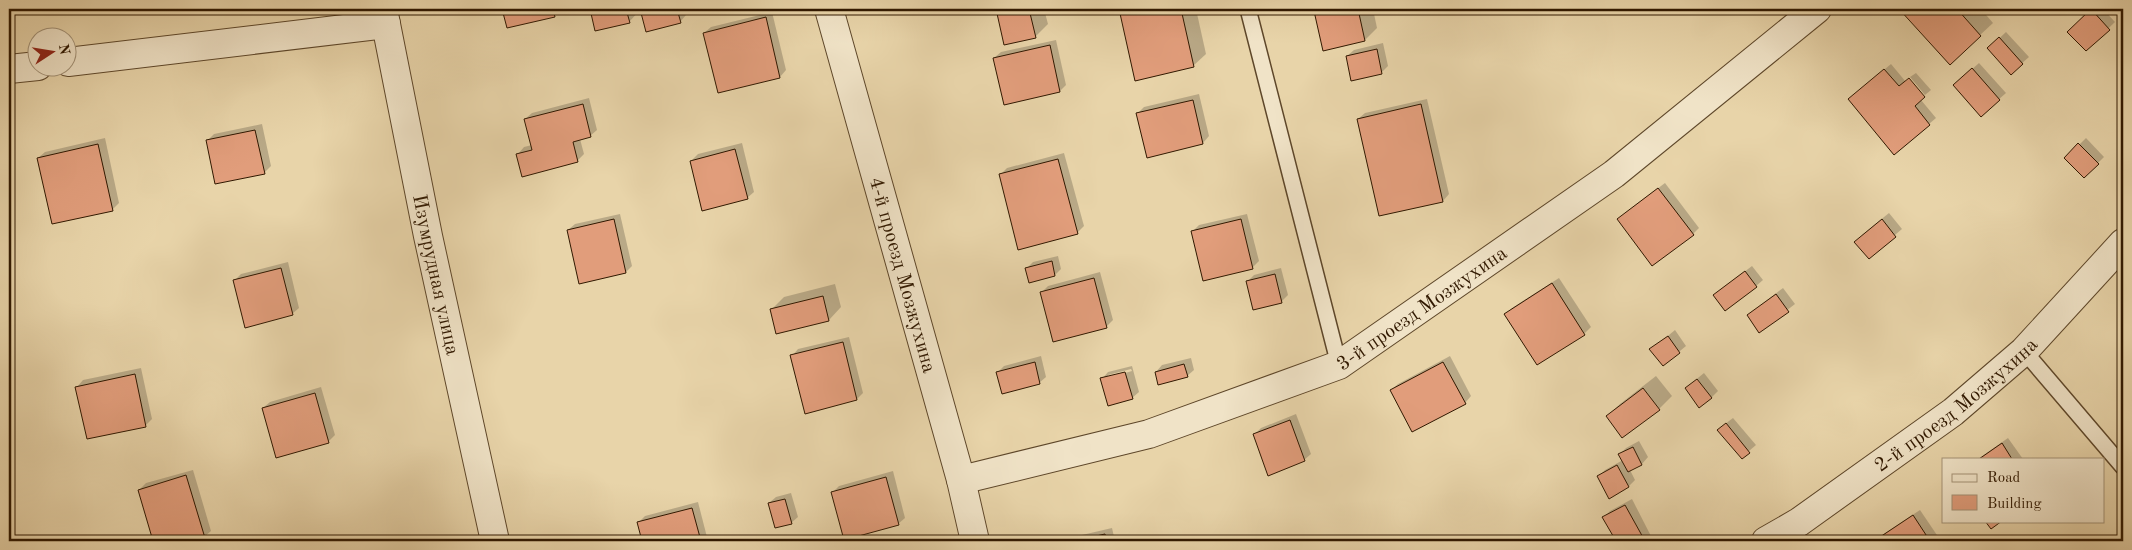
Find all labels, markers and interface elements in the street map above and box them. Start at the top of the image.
north arrow [28,28,78,78]
text: N [56,43,72,56]
street label: 4-й проезд Мозжухина [865,175,939,376]
street label: Изумрудная улица [408,193,462,357]
street label: 3-й проезд Мозжухина [1334,243,1511,375]
street label: 2-й проезд Мозжухина [1871,335,2043,477]
legend [1942,458,2104,522]
text: Road [1987,471,2021,486]
text: Building [1987,497,2042,512]

